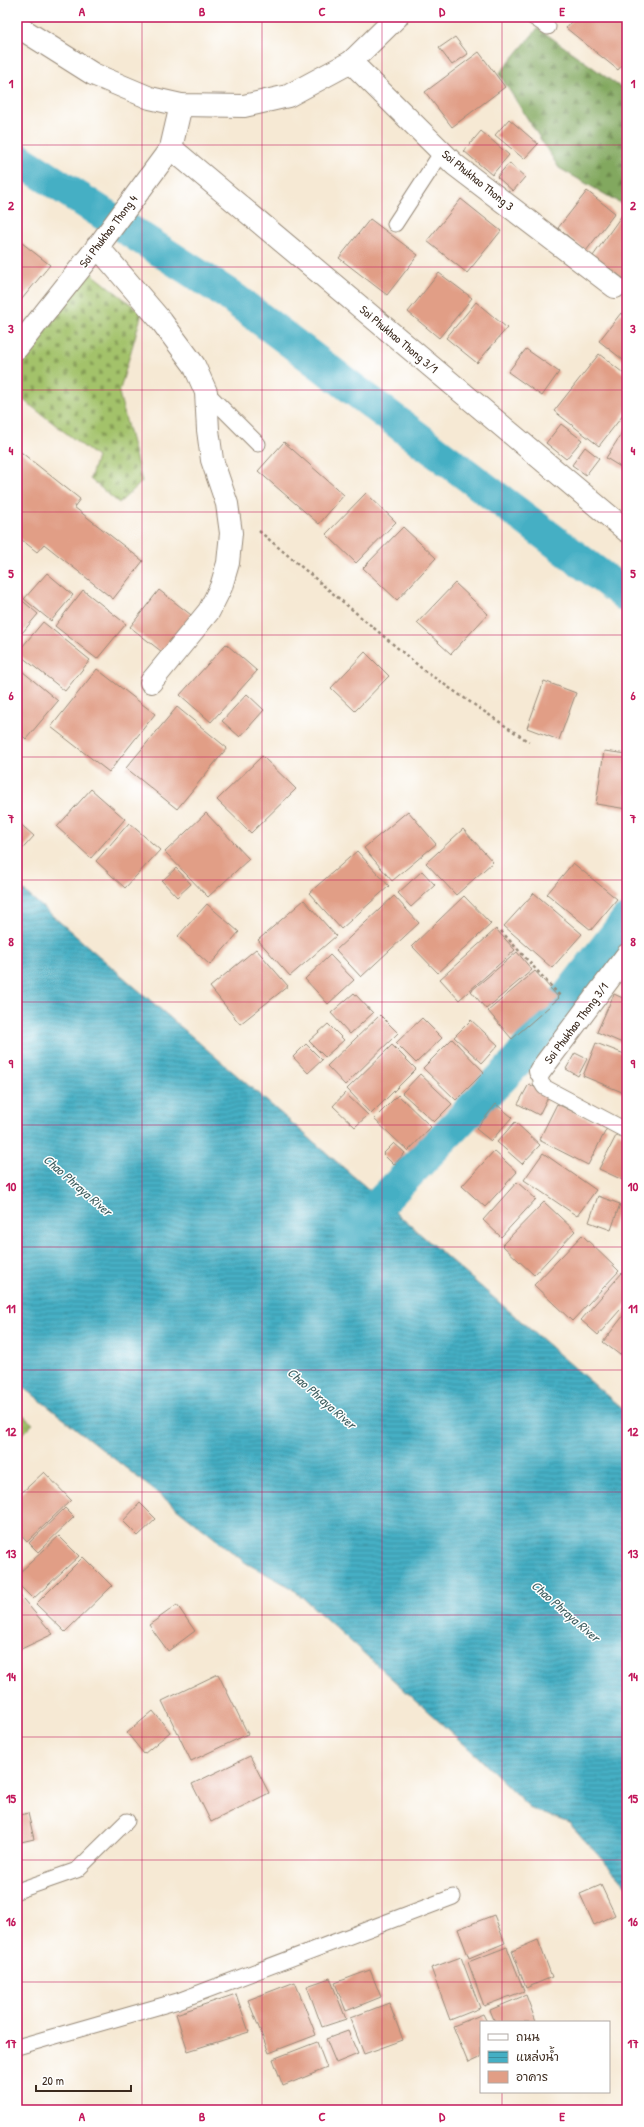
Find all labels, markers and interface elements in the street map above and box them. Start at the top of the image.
text: A [79,2,86,20]
text: B [199,2,206,20]
text: C [318,2,326,20]
text: D [439,2,446,20]
text: E [559,2,565,20]
text: 1 [9,74,14,92]
text: 1 [631,74,636,92]
street label: Soi Phukhao Thong 3 [438,146,518,214]
street label: Soi Phukhao Thong 4 [75,191,141,271]
text: 2 [8,196,15,214]
text: 2 [630,196,637,214]
street label: Soi Phukhao Thong 3/1 [356,301,442,377]
text: 3 [8,319,14,337]
text: 3 [630,319,636,337]
text: 4 [9,441,14,459]
text: 4 [631,441,636,459]
text: 5 [8,564,14,582]
text: 5 [630,564,636,582]
text: 6 [8,686,14,704]
text: 6 [630,686,636,704]
text: 7 [7,809,15,827]
text: 7 [629,809,637,827]
text: 8 [8,932,14,950]
text: 8 [630,932,636,950]
street label: Soi Phukhao Thong 3/1 [540,979,612,1067]
text: 9 [9,1054,14,1072]
text: 9 [631,1054,636,1072]
water label: Chao Phraya River [40,1150,118,1221]
text: 10 [6,1177,16,1195]
text: 10 [628,1177,638,1195]
text: 11 [6,1299,16,1317]
text: 11 [628,1299,638,1317]
water label: Chao Phraya River [284,1363,362,1434]
text: 12 [6,1422,17,1440]
text: 12 [628,1422,639,1440]
text: 13 [6,1544,16,1562]
text: 13 [628,1544,638,1562]
water label: Chao Phraya River [528,1576,606,1647]
text: 14 [6,1667,16,1685]
text: 14 [628,1667,638,1685]
text: 15 [6,1789,17,1807]
text: 15 [628,1789,639,1807]
text: 16 [6,1912,17,1930]
text: 16 [628,1912,639,1930]
legend [480,2021,610,2093]
text: ถนน [516,2028,540,2045]
text: 17 [5,2034,17,2052]
text: 17 [627,2034,639,2052]
text: แหล่งน้ำ [516,2046,559,2065]
scale bar [36,2067,131,2093]
text: อาคาร [516,2068,548,2085]
text: 20 m [42,2072,64,2089]
text: A [79,2107,86,2125]
text: B [199,2107,206,2125]
text: C [318,2107,326,2125]
text: D [439,2107,446,2125]
text: E [559,2107,565,2125]

